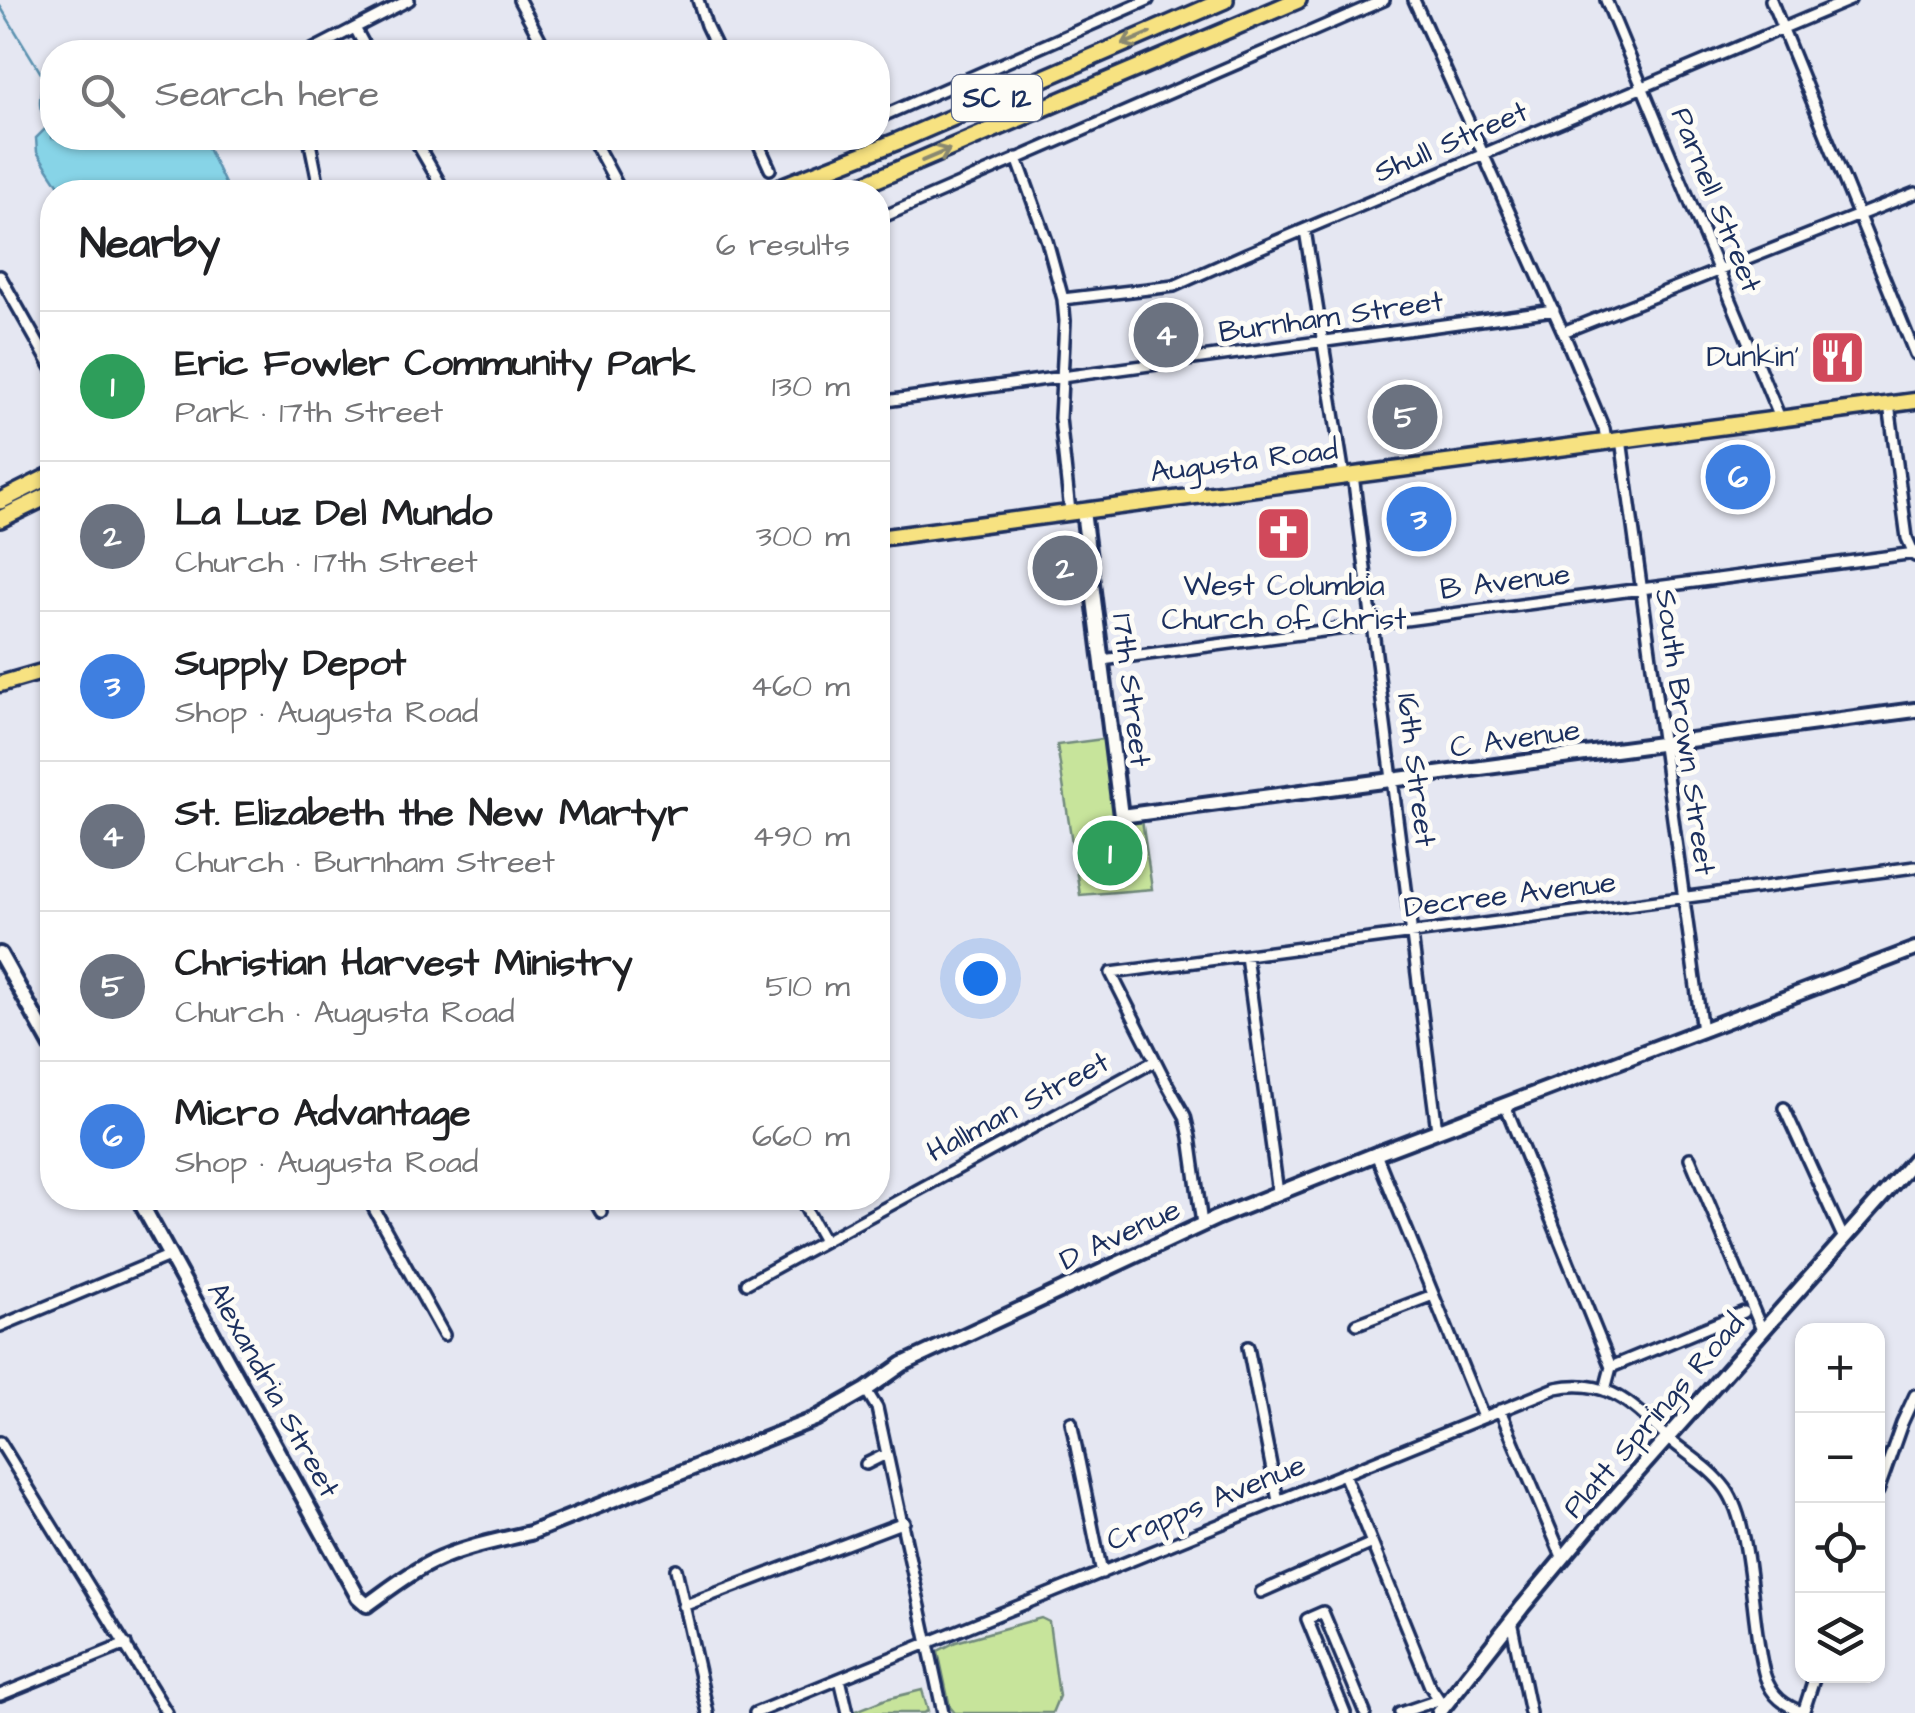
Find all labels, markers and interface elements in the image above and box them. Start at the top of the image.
one-way arrow [1121,31,1152,49]
search box [40,40,890,150]
icon: search [75,68,130,123]
text: Search here [155,69,379,121]
road number: SC 12 [952,75,1042,121]
street label: Shull Street [1368,91,1534,193]
street label: Parnell Street [1660,101,1772,299]
one-way arrow [920,145,951,163]
text: Nearby [80,216,220,274]
text: 6 results [716,223,850,268]
street label: Burnham Street [1216,280,1446,354]
pin: 4 [1134,298,1198,372]
restaurant icon: Dunkin' [1808,327,1868,387]
place label: Dunkin' [1706,336,1799,378]
text: Eric Fowler Community Park [175,338,695,390]
text: 1 [110,364,115,409]
text: 130 m [772,364,850,409]
pin: 5 [1372,380,1438,454]
text: Park · 17th Street [175,390,443,435]
street label: Augusta Road [1148,429,1340,494]
pin: 6 [1706,440,1770,514]
pin: 3 [1386,482,1452,556]
text: La Luz Del Mundo [175,488,492,540]
church icon: West Columbia Church of Christ [1254,503,1314,563]
text: 2 [103,514,122,559]
text: 300 m [756,514,850,559]
pin: 2 [1032,530,1098,606]
text: Church · 17th Street [175,540,478,585]
street label: B Avenue [1438,553,1572,611]
place label: West Columbia Church of Christ [1162,565,1406,641]
street label: South Brown Street [1644,586,1726,878]
street label: 17th Street [1101,611,1161,769]
text: Supply Depot [175,638,406,690]
text: 3 [104,664,121,709]
text: 460 m [750,664,850,709]
text: Shop · Augusta Road [175,690,478,735]
street label: 16th Street [1386,691,1446,849]
street label: C Avenue [1447,709,1583,769]
text: St. Elizabeth the New Martyr [175,788,688,840]
text: 4 [102,814,123,859]
text: 490 m [752,814,850,859]
pin: 1 [1078,816,1142,890]
text: Church · Burnham Street [175,840,555,885]
street label: Decree Avenue [1402,861,1618,929]
text: Christian Harvest Ministry [175,938,633,990]
your location [955,953,1006,1004]
text: 5 [101,964,124,1009]
text: 510 m [765,964,850,1009]
text: Church · Augusta Road [175,990,515,1035]
street label: Hallman Street [919,1041,1117,1173]
text: Micro Advantage [175,1088,471,1140]
text: 6 [102,1114,123,1159]
text: 660 m [752,1114,850,1159]
text: Shop · Augusta Road [175,1140,478,1185]
street label: D Avenue [1053,1189,1187,1281]
street label: Alexandria Street [196,1274,350,1506]
street label: Platt Springs Road [1553,1305,1756,1528]
map controls [1795,1323,1885,1683]
button: + [1795,1323,1885,1413]
button: − [1795,1413,1885,1503]
street label: Crapps Avenue [1100,1444,1312,1562]
button: locate [1795,1503,1885,1593]
button: layers [1795,1593,1885,1683]

